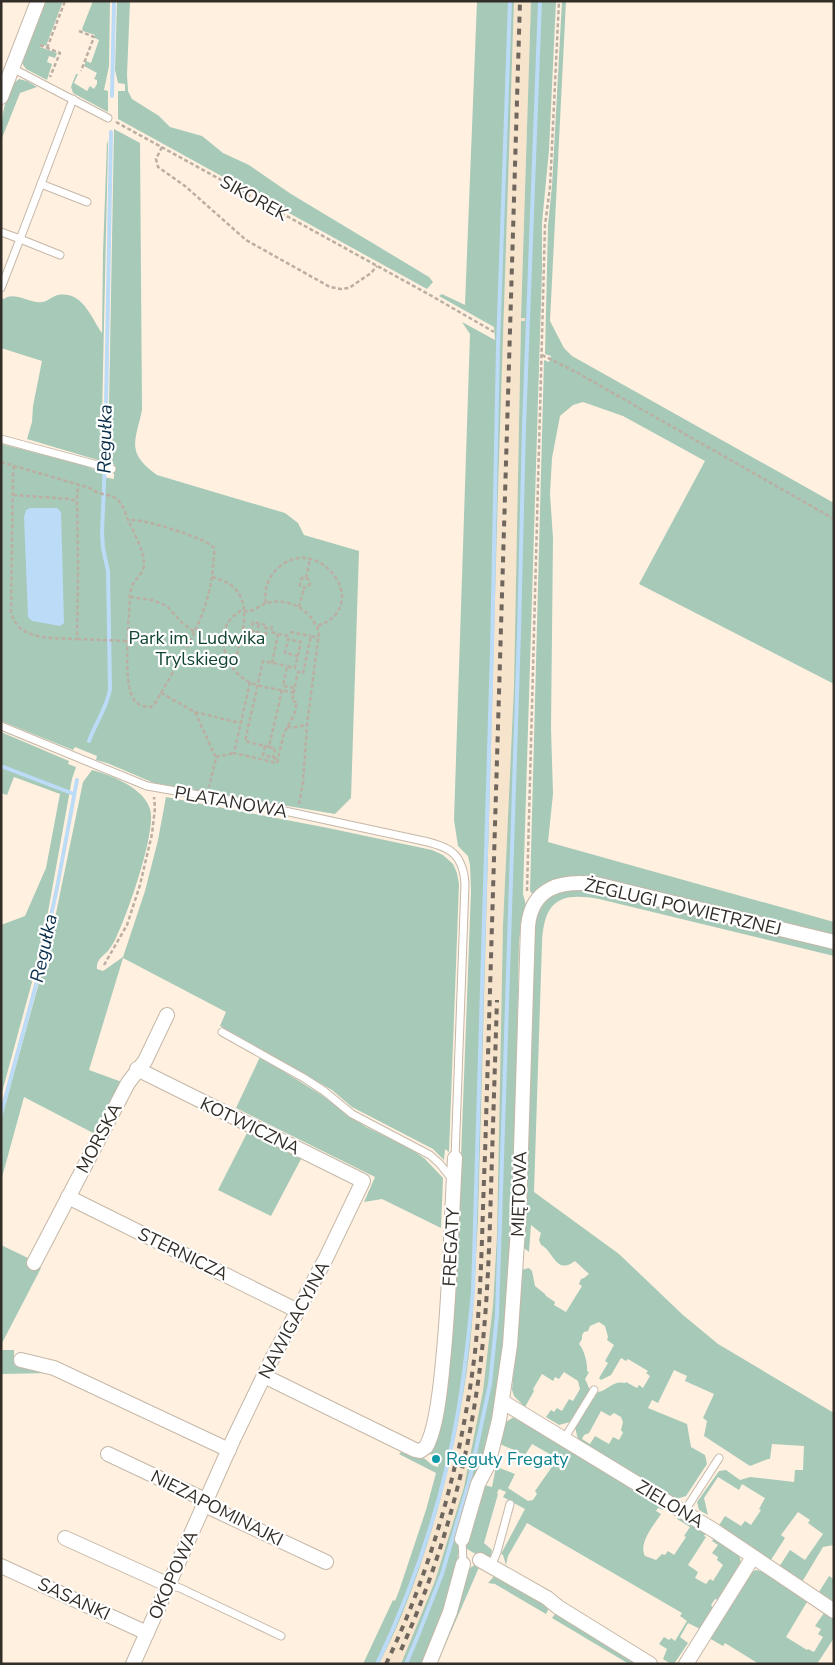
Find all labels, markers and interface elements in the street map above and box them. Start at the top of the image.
street label: SIKOREK [216,170,293,227]
water label: Regułka [91,404,119,474]
park label: Park im. Ludwika Trylskiego [129,626,265,671]
street label: PLATANOWA [173,780,289,824]
street label: ŻEGLUGI POWIETRZNEJ [582,873,784,941]
water label: Regułka [24,912,64,985]
street label: KOTWICZNA [196,1091,304,1161]
street label: MORSKA [71,1099,127,1177]
street label: MIĘTOWA [506,1151,532,1237]
street label: FREGATY [437,1207,465,1287]
street label: STERNICZA [134,1222,232,1286]
street label: NAWIGACYJNA [253,1257,335,1383]
place label: Reguły Fregaty [446,1447,569,1471]
marker: Reguły Fregaty [430,1453,442,1465]
street label: NIEZAPOMINAJKI [147,1464,287,1552]
street label: ZIELONA [632,1474,708,1534]
street label: OKOPOWA [143,1527,203,1623]
street label: SASANKI [34,1572,114,1626]

